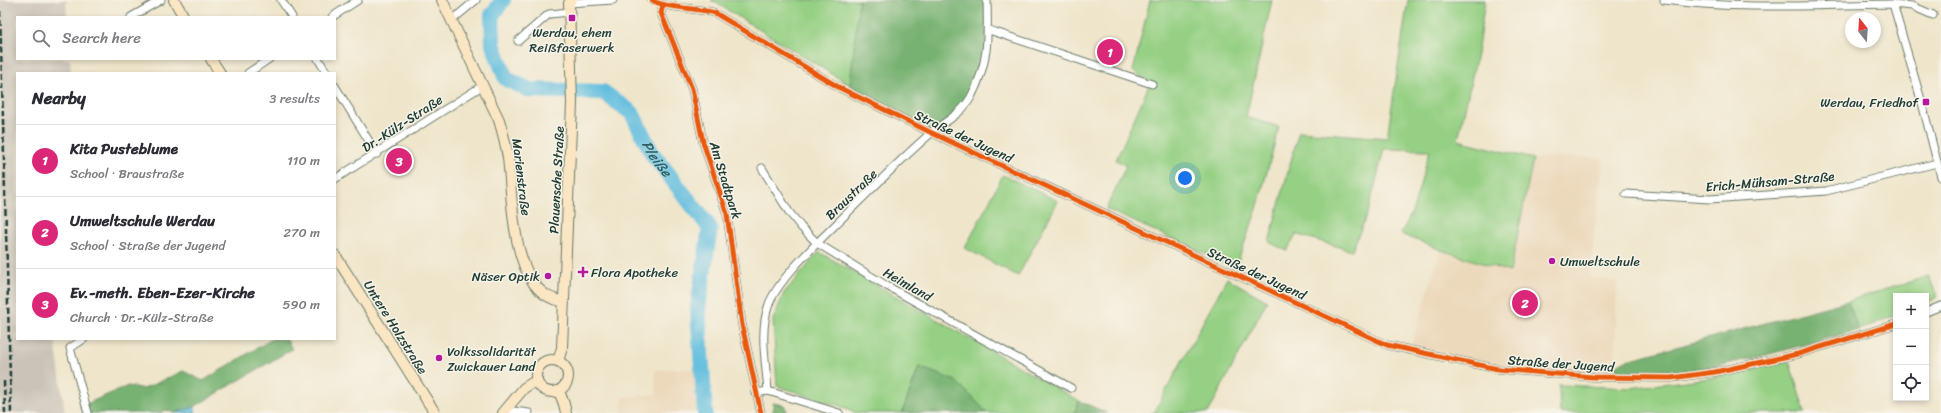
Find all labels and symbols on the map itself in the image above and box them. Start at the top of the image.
north arrow [1845,12,1881,48]
marker: Werdau, ehem Reißfaserwerk [567,13,577,23]
place label: Werdau, ehem Reißfaserwerk [529,21,615,59]
pin: 1 [1097,37,1123,67]
street label: Dr.-Külz-Straße [357,88,448,158]
place label: Werdau, Friedhof [1820,91,1919,114]
marker: Werdau, Friedhof [1921,97,1931,107]
street label: Straße der Jugend [911,103,1018,170]
street label: Plauensche Straße [542,126,571,234]
water label: Pleiße [635,136,679,183]
street label: Marienstraße [505,137,538,217]
street label: Am Stadtpark [702,137,748,222]
pin: 3 [386,146,412,176]
street label: Braustraße [820,163,883,225]
street label: Erich-Mühsam-Straße [1705,164,1835,199]
your location [1175,168,1195,188]
street label: Straße der Jugend [1204,240,1311,307]
place label: Umweltschule [1560,250,1640,273]
marker: Umweltschule [1547,256,1557,266]
place label: Flora Apotheke [591,261,679,284]
street label: Heimland [879,261,938,308]
place label: Näser Optik [472,265,540,288]
marker: Flora Apotheke [578,267,588,277]
marker: Näser Optik [543,271,553,281]
street label: Untere Holzstraße [357,276,434,379]
pin: 2 [1512,288,1538,318]
place label: Volkssolidarität Zwickauer Land [447,340,537,378]
street label: Straße der Jugend [1507,348,1616,379]
marker: Volkssolidarität Zwickauer Land [434,353,444,363]

